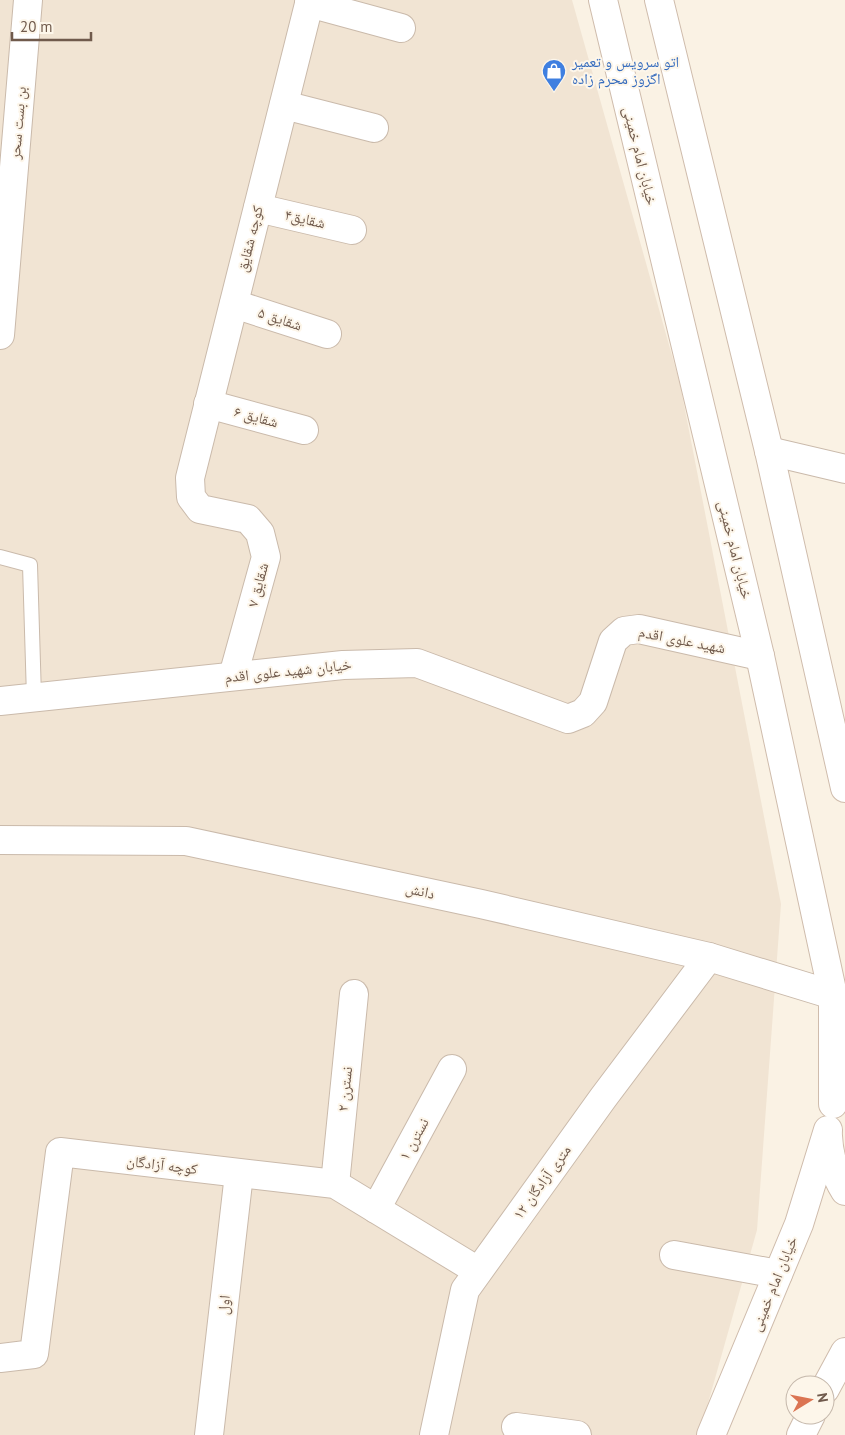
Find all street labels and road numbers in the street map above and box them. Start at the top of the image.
street label: بن بست سحر [5,86,31,161]
street label: خیابان امام خمینی [618,105,662,208]
street label: کوچه شقایق [232,204,268,274]
street label: شقایق۴ [283,205,327,233]
street label: شقایق ۵ [256,303,305,336]
street label: شقایق ۶ [232,402,280,433]
street label: خیابان امام خمینی [713,499,757,602]
street label: شقایق ۷ [243,561,274,609]
street label: شهید علوی اقدم [637,622,727,658]
street label: خیابان شهید علوی اقدم [224,654,353,688]
street label: دانش [404,878,436,904]
street label: نسترن ۲ [333,1066,357,1112]
street label: نسترن ۱ [394,1114,434,1164]
street label: ۱۲ متری آزادگان [508,1141,576,1223]
street label: کوچه آزادگان [125,1151,199,1179]
street label: خیابان امام خمینی [746,1233,802,1334]
street label: اول [213,1294,235,1316]

